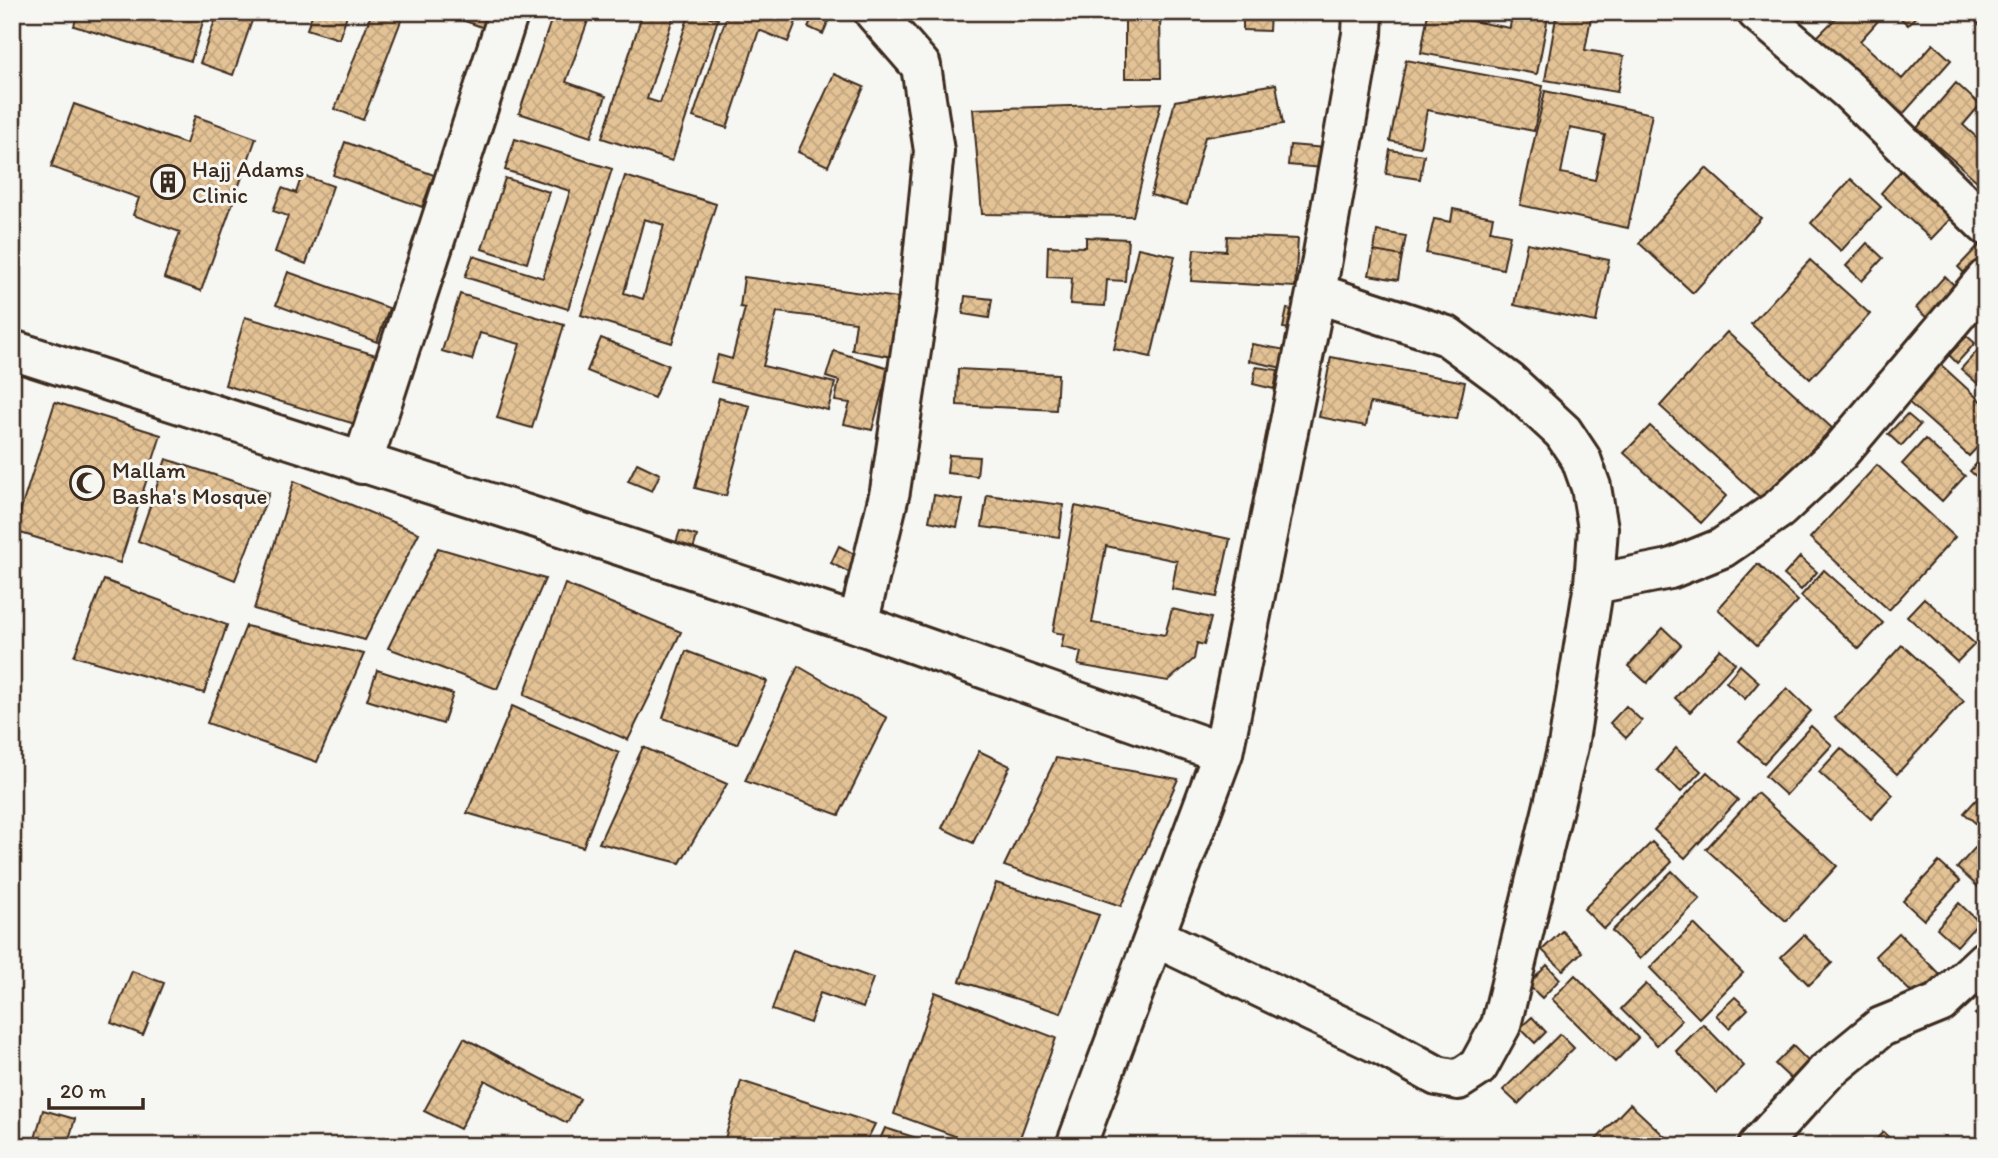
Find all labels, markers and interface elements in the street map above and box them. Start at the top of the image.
place label: Hajj Adams Clinic [192,155,305,209]
building icon: Hajj Adams Clinic [149,163,187,201]
place label: Mallam Basha's Mosque [112,456,267,510]
mosque icon: Mallam Basha's Mosque [68,464,106,502]
scale bar [49,1067,144,1111]
text: 20 m [60,1078,107,1103]

